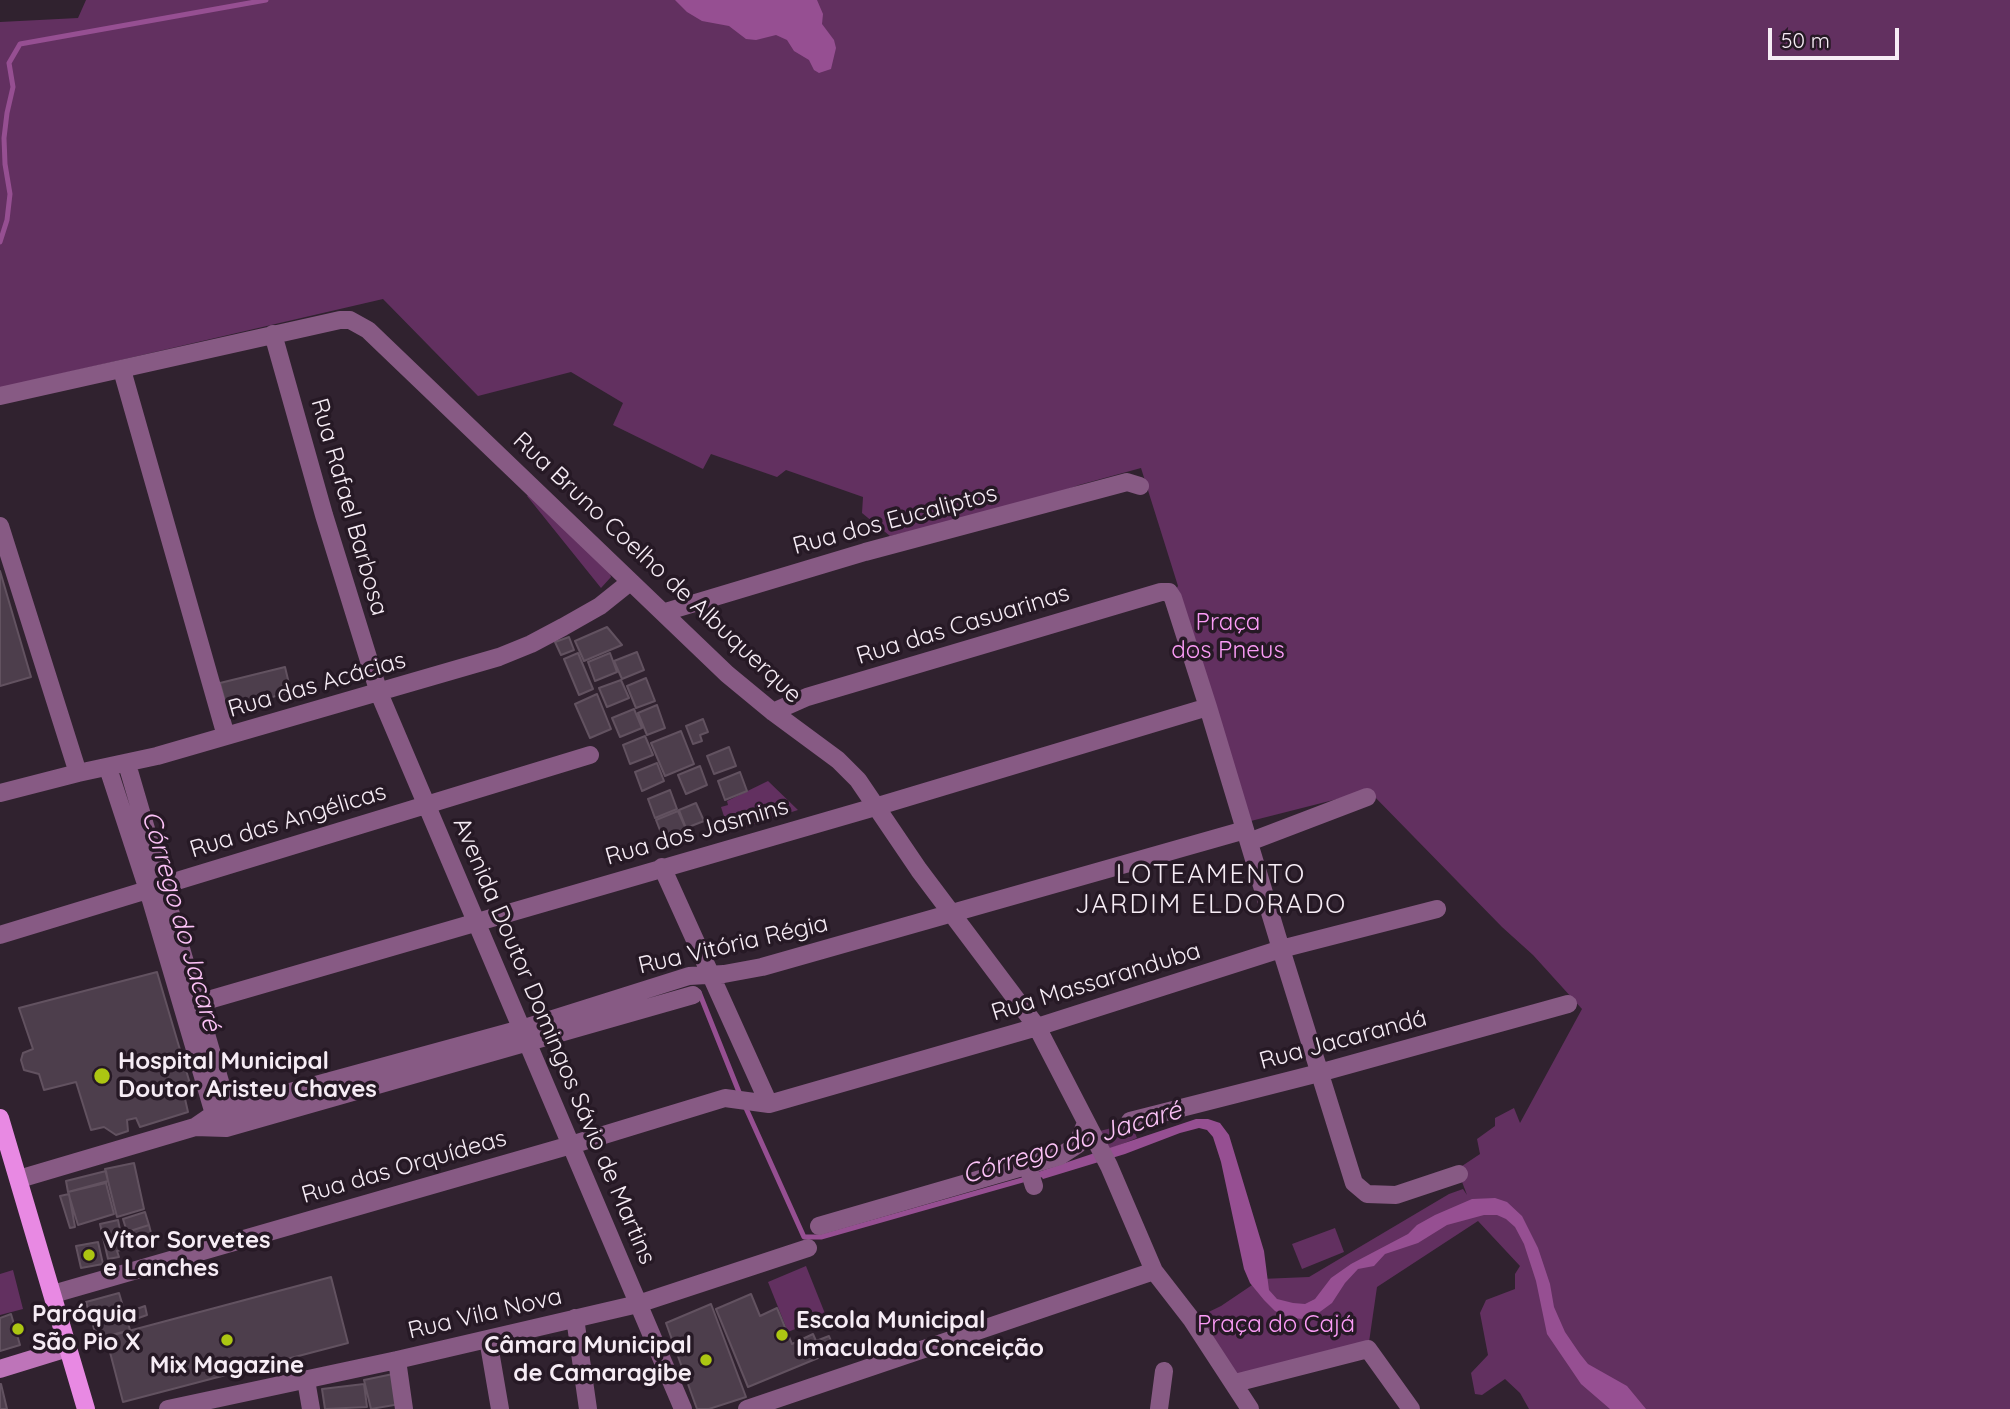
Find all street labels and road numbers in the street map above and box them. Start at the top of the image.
street label: Rua Rafael Barbosa [304,395,394,619]
street label: Rua Bruno Coelho de Albuquerque [507,426,807,710]
street label: Rua dos Eucaliptos [790,479,1000,561]
street label: Rua das Casuarinas [853,579,1073,671]
street label: Rua das Acácias [225,646,409,724]
street label: Rua das Angélicas [186,777,390,865]
street label: Rua dos Jasmins [602,792,792,872]
street label: Avenida Doutor Domingos Sávio de Martins [446,813,662,1269]
street label: Rua Vitória Régia [635,909,831,981]
street label: Rua Massaranduba [988,936,1204,1028]
street label: Rua Jacarandá [1256,1004,1430,1076]
street label: Rua das Orquídeas [298,1124,510,1210]
street label: Rua Vila Nova [405,1282,565,1346]

